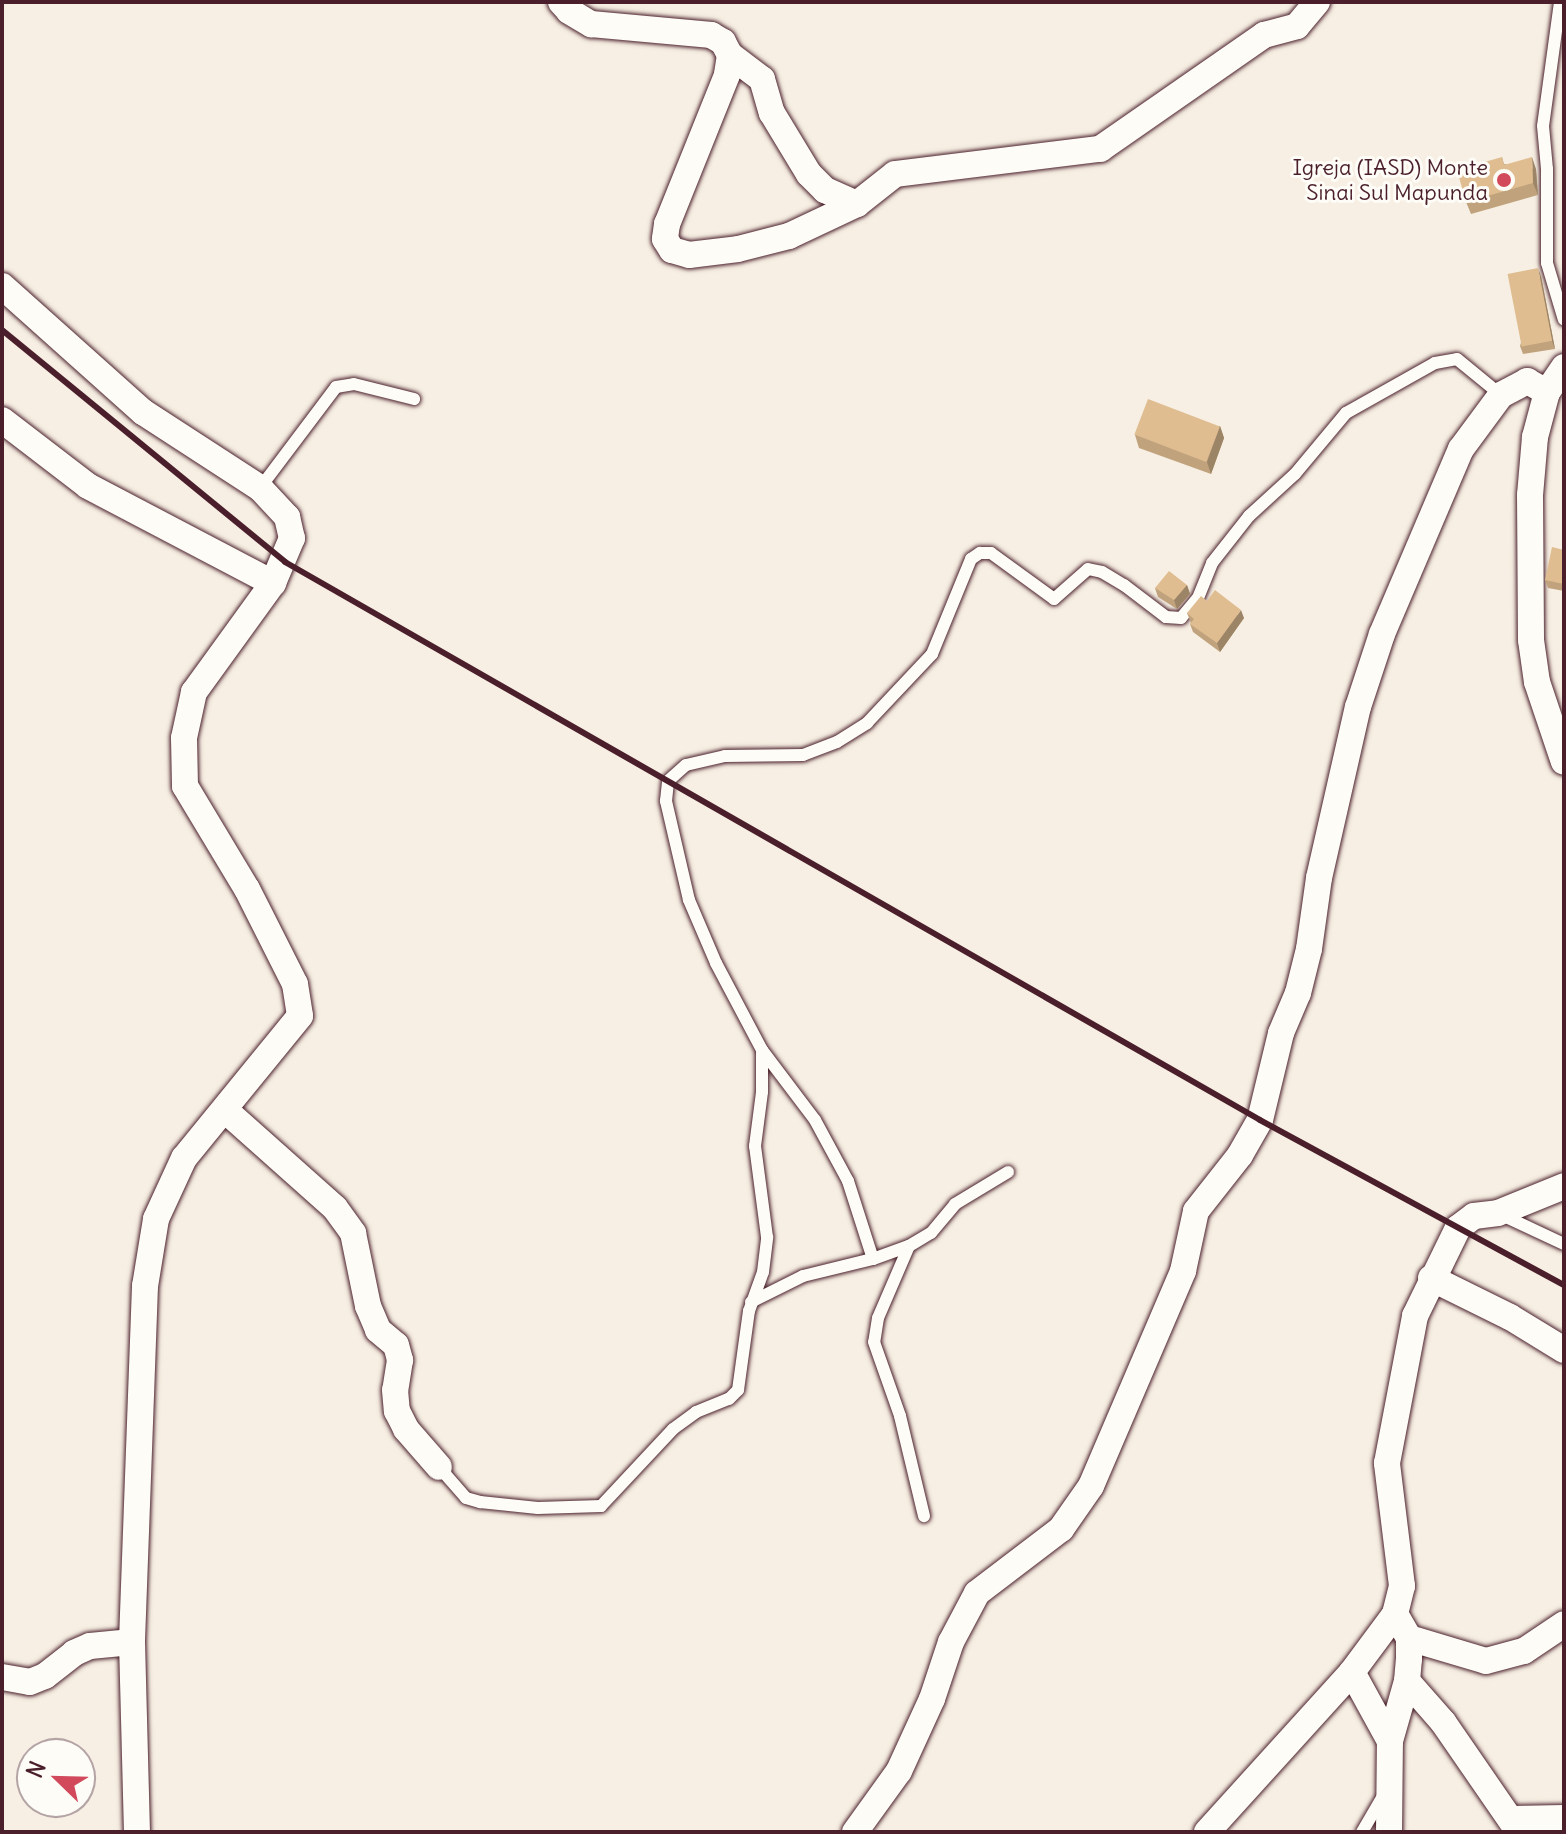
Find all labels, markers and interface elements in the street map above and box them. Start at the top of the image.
place label: Igreja (IASD) Monte Sinai Sul Mapunda [1292,154,1488,206]
marker: Igreja (IASD) Monte Sinai Sul Mapunda [1495,171,1513,189]
north arrow [16,1738,96,1818]
text: N [20,1757,52,1782]

